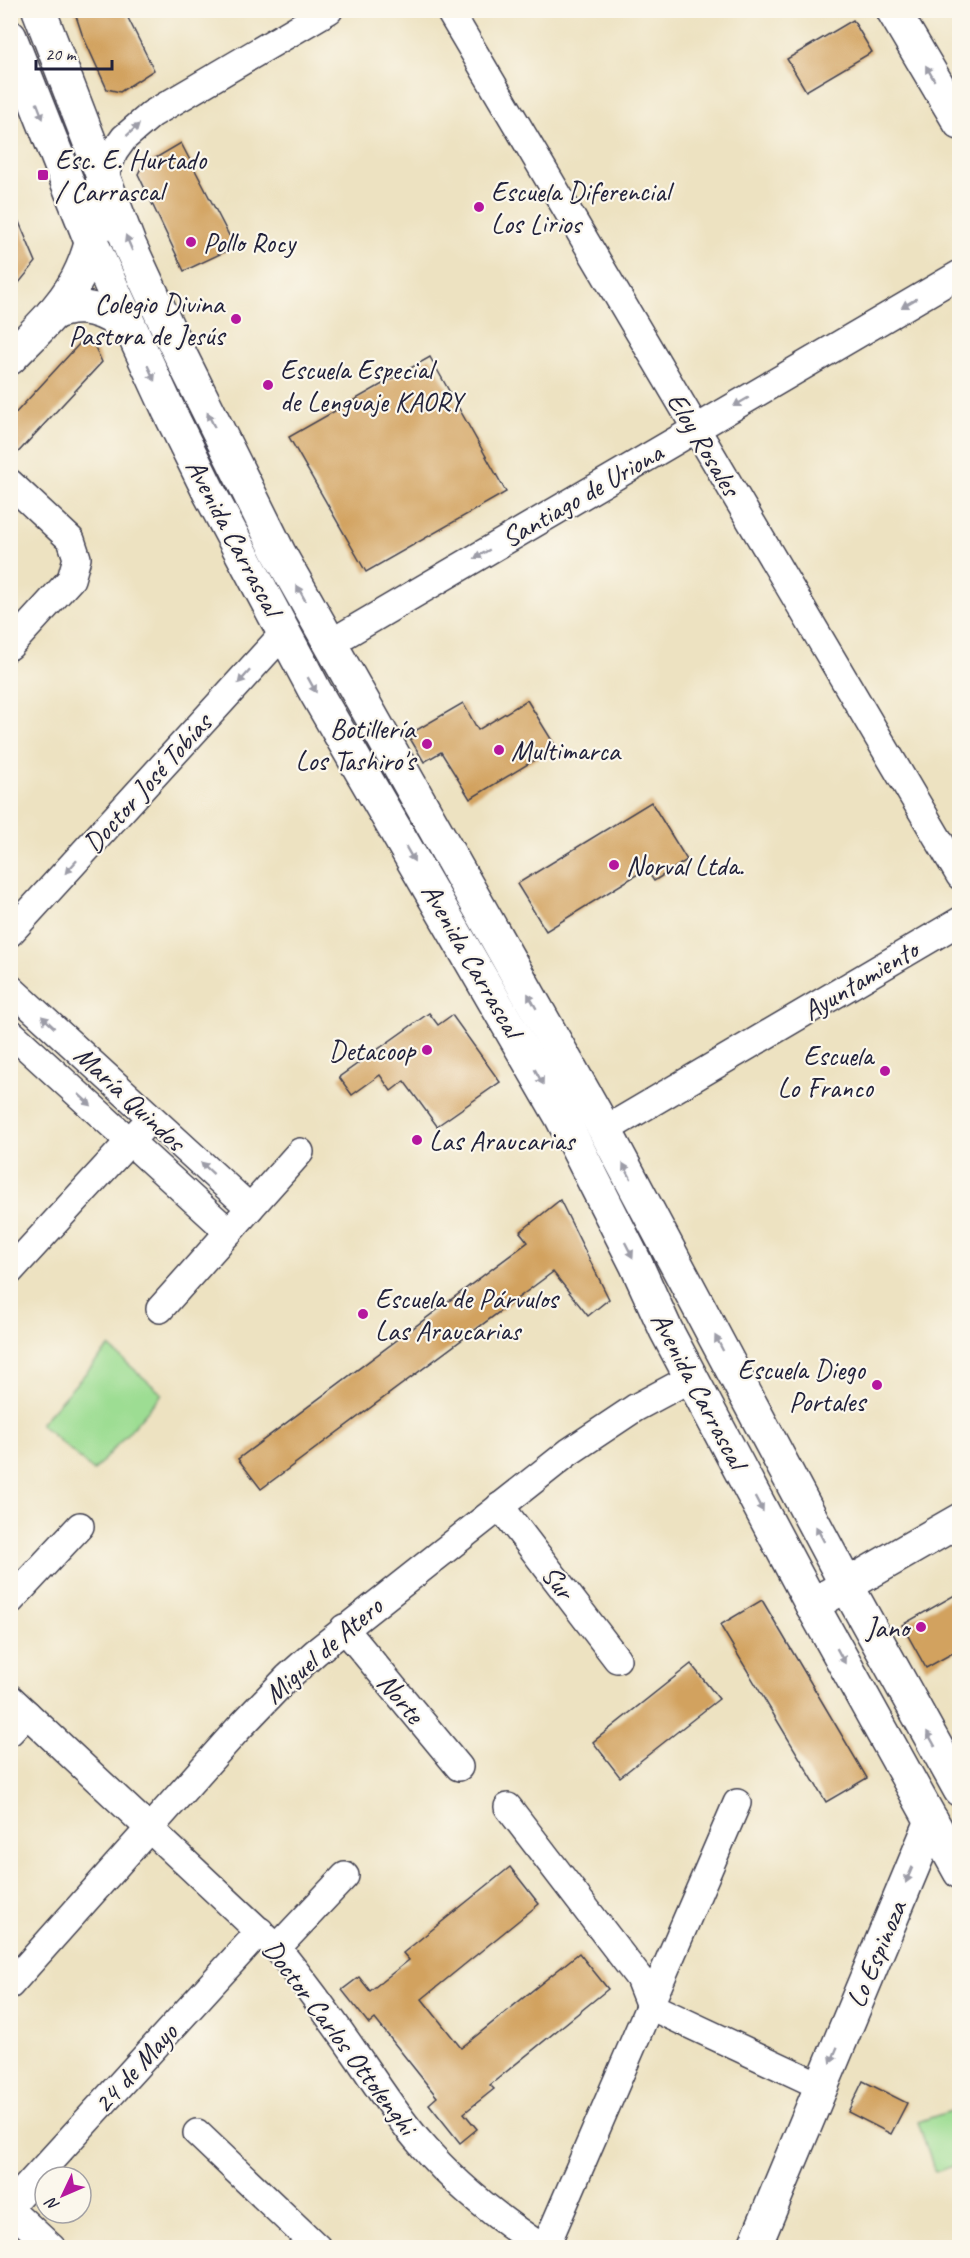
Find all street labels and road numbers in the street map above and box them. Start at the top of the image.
street label: Eloy Rosales [659,386,750,504]
street label: Santiago de Uriona [495,434,670,555]
street label: Avenida Carrascal [178,453,292,626]
street label: Doctor José Tobías [75,704,220,860]
street label: Avenida Carrascal [414,877,533,1048]
street label: Ayuntamiento [796,930,927,1028]
street label: María Quindos [67,1038,195,1160]
street label: Avenida Carrascal [643,1306,757,1479]
street label: Sur [534,1558,584,1608]
street label: Miguel de Atero [256,1588,391,1711]
street label: Norte [370,1666,433,1732]
street label: Lo Espinoza [838,1894,915,2013]
street label: Doctor Carlos Ottolenghi [255,1933,427,2144]
street label: 24 de Mayo [85,2014,186,2120]

